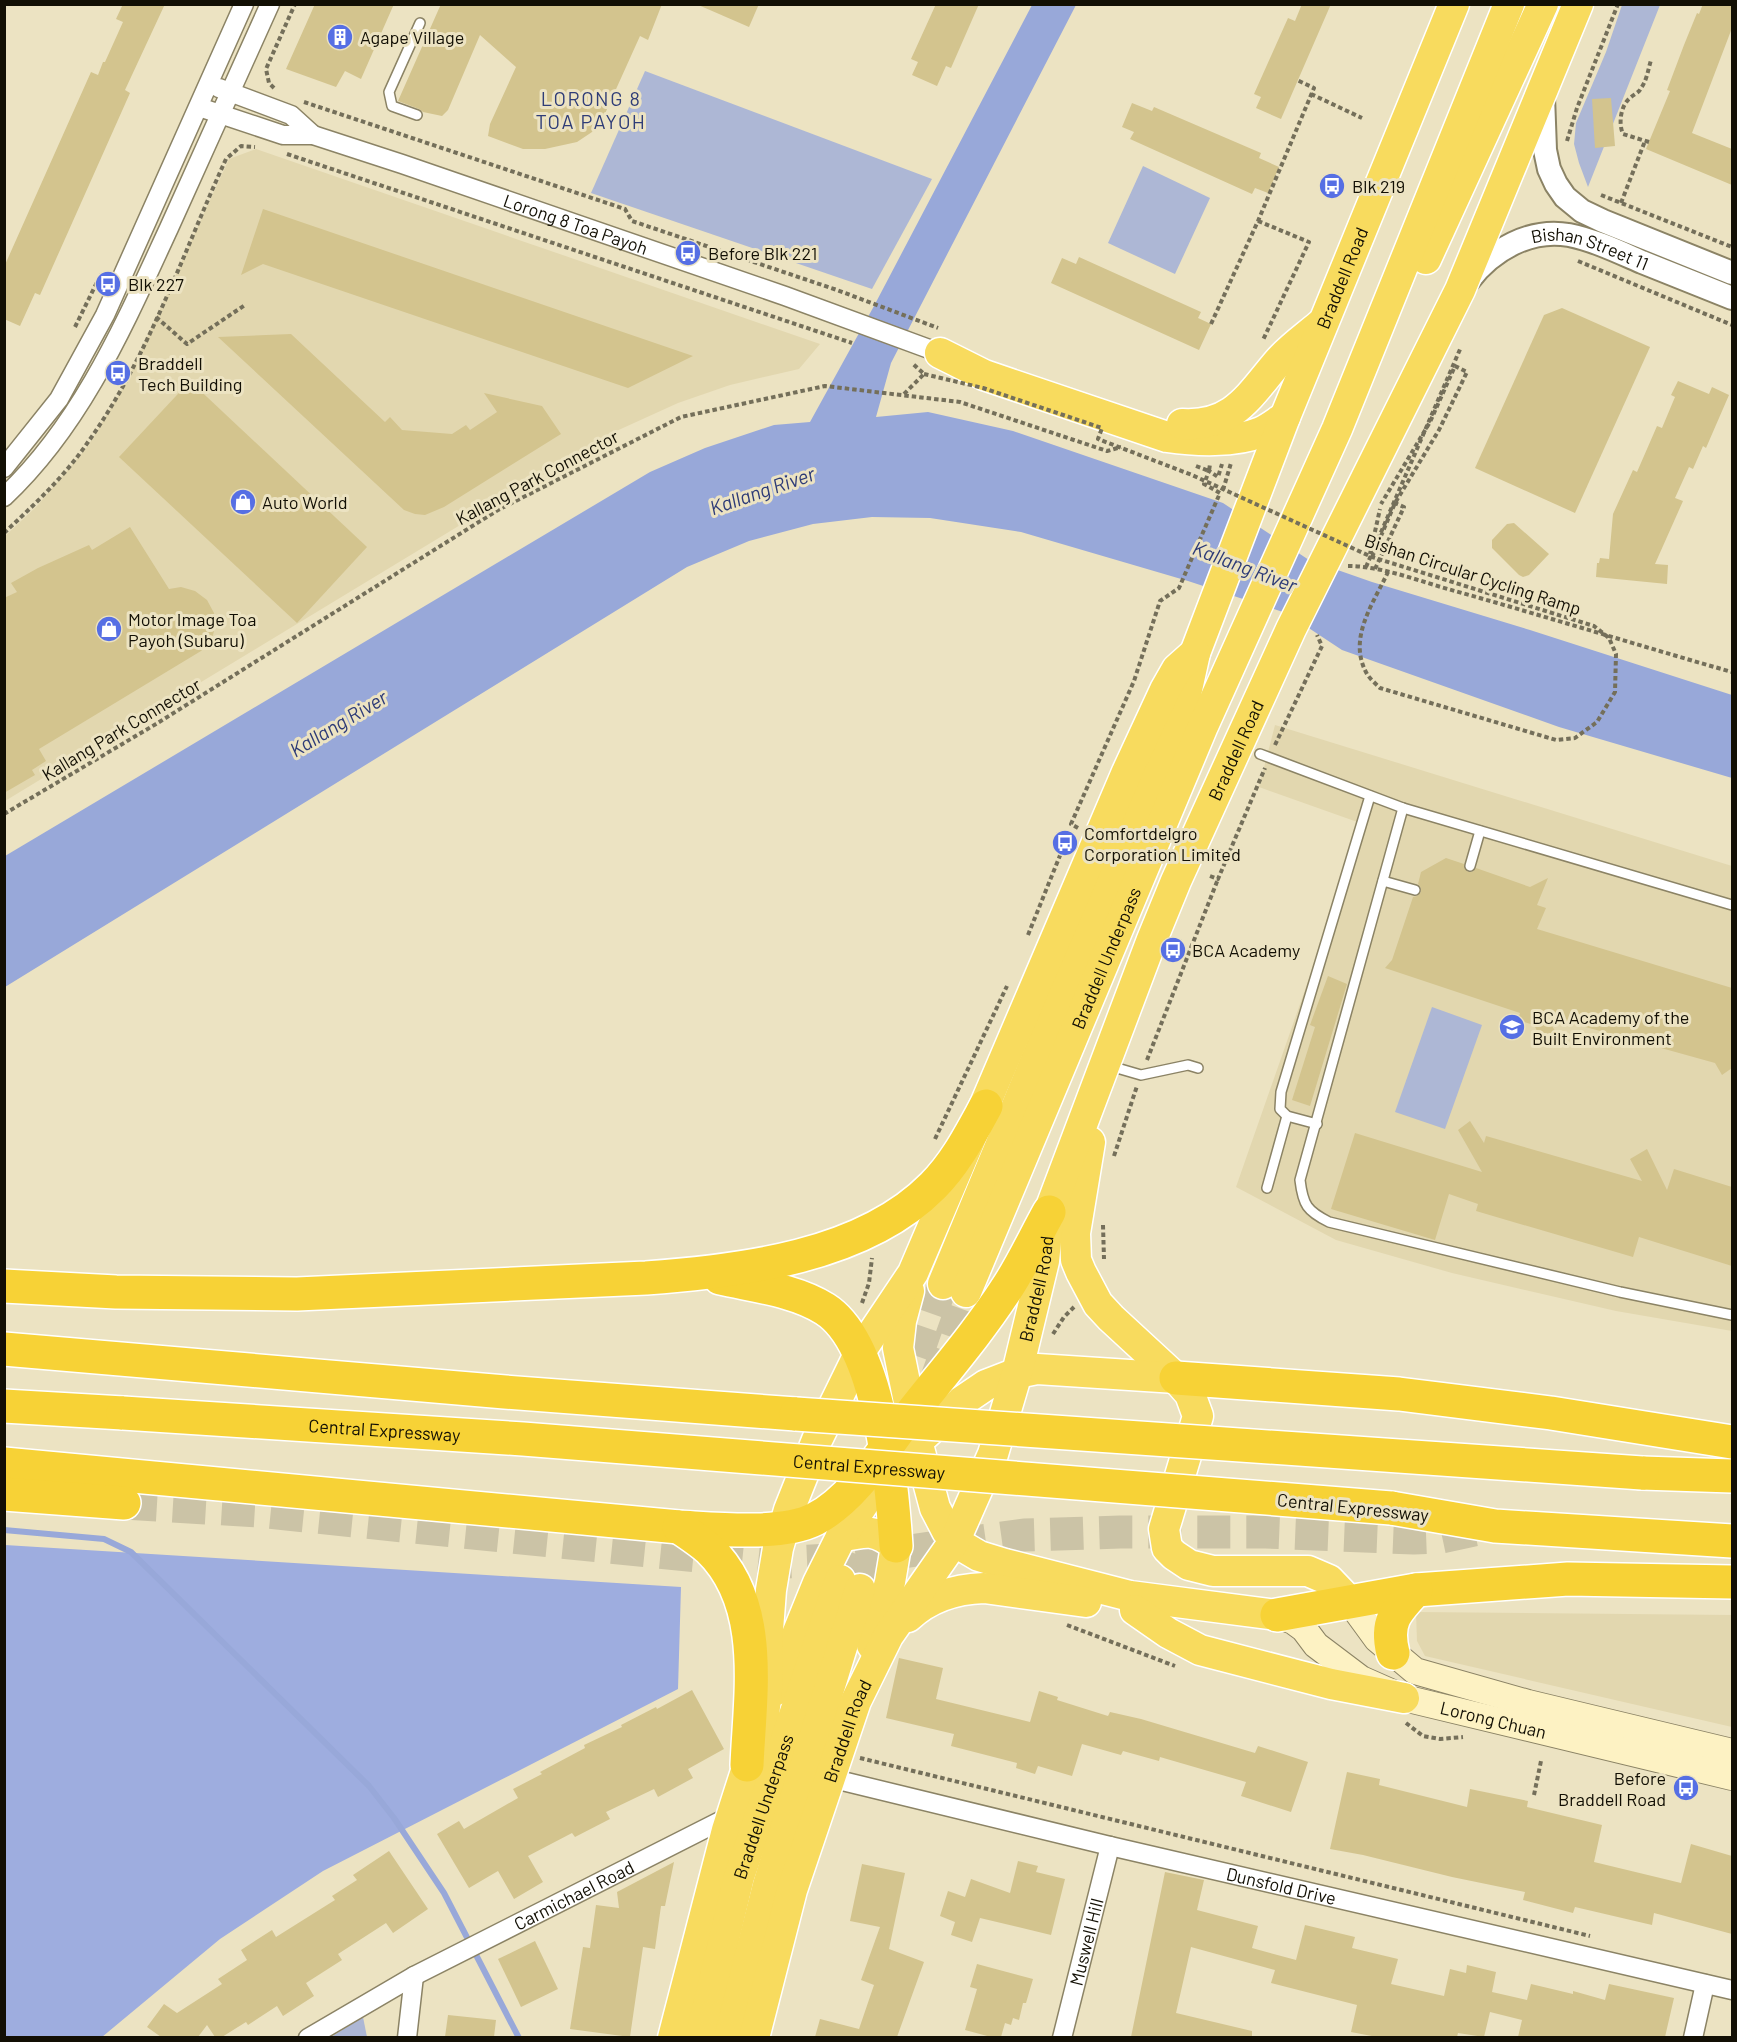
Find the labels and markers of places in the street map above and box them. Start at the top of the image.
building icon: Agape Village [325,22,355,52]
place label: Agape Village [360,26,464,48]
bus stop icon: Blk 219 [1317,171,1347,201]
place label: Blk 219 [1352,175,1405,197]
bus stop icon: Before Blk 221 [673,238,703,268]
place label: Before Blk 221 [708,242,817,264]
bus stop icon: Blk 227 [93,269,123,299]
place label: Blk 227 [128,273,184,295]
place label: Braddell Tech Building [138,352,242,395]
bus stop icon: Braddell Tech Building [103,358,133,388]
shop icon: Auto World [228,487,258,517]
place label: Auto World [262,491,348,513]
place label: Motor Image Toa Payoh (Subaru) [128,608,256,651]
shop icon: Motor Image Toa Payoh (Subaru) [94,614,124,644]
place label: Comfortdelgro Corporation Limited [1084,822,1241,865]
bus stop icon: Comfortdelgro Corporation Limited [1050,828,1080,858]
bus stop icon: BCA Academy [1158,935,1188,965]
place label: BCA Academy [1192,939,1300,961]
place label: BCA Academy of the Built Environment [1532,1006,1689,1049]
school or university icon: BCA Academy of the Built Environment [1497,1012,1527,1042]
place label: Before Braddell Road [1558,1767,1666,1810]
bus stop icon: Before Braddell Road [1671,1773,1701,1803]

